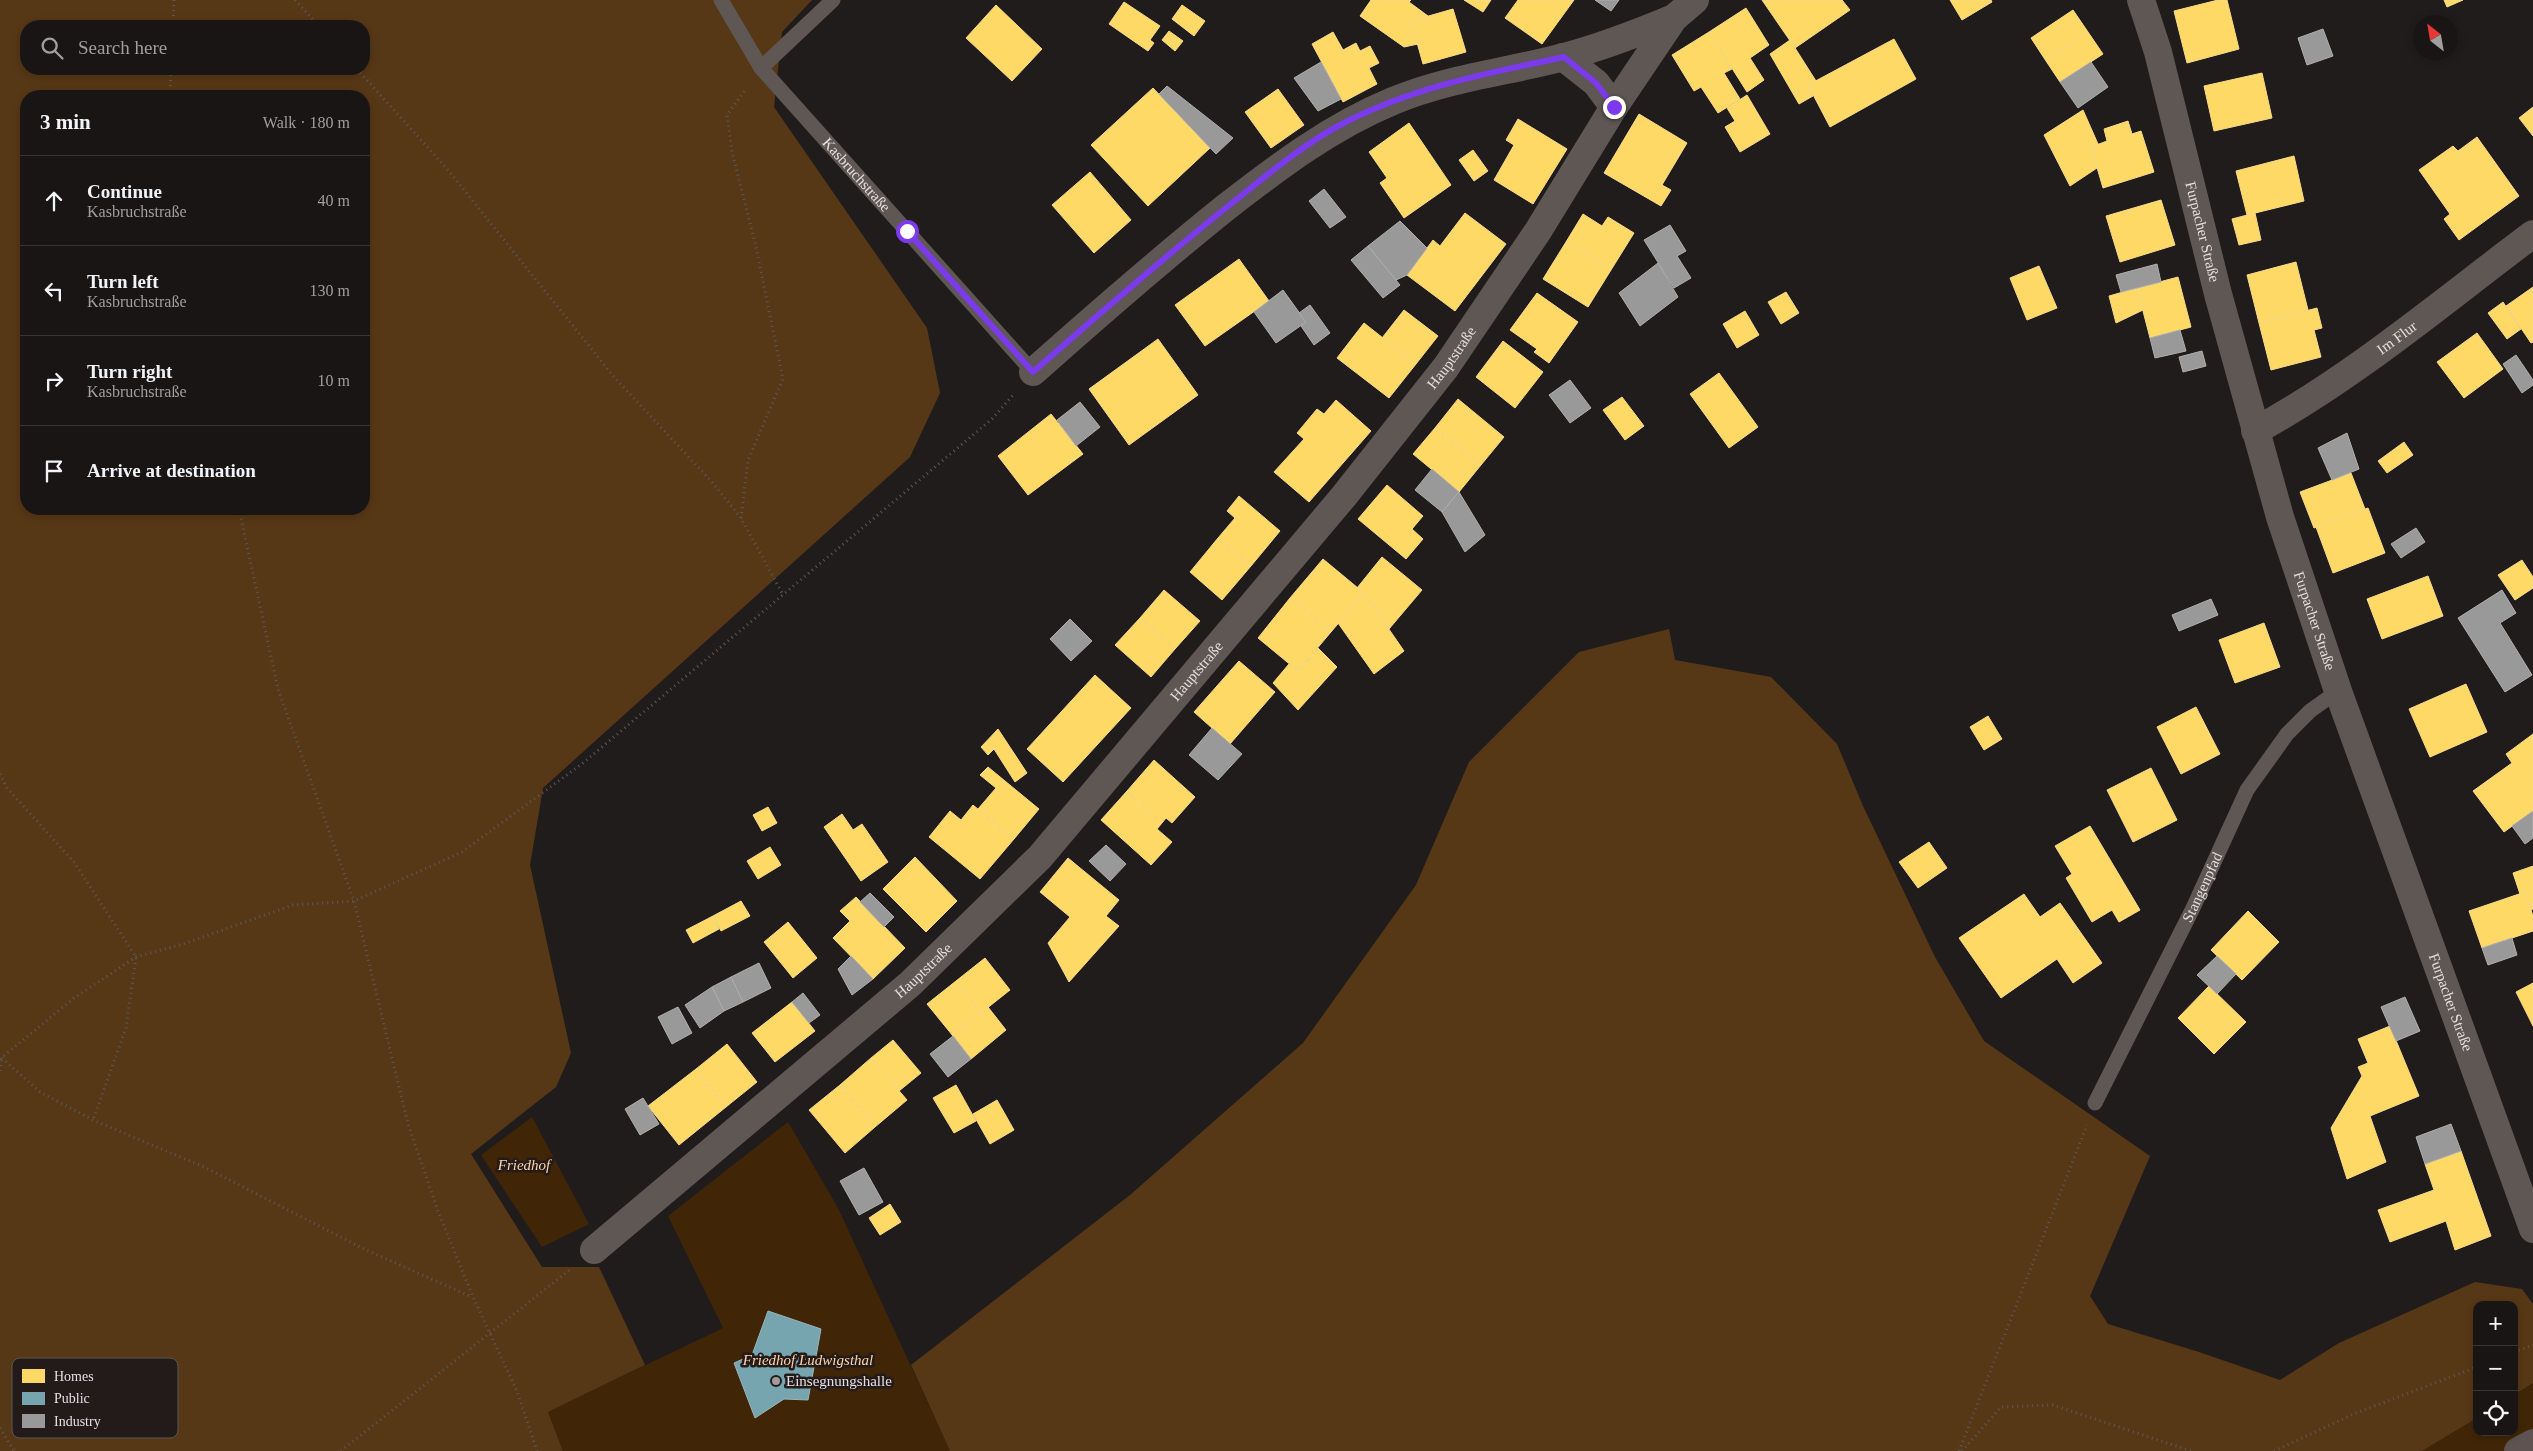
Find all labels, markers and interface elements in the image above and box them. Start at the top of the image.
north arrow [2413,15,2458,60]
search box [20,20,370,75]
icon: search [38,34,66,62]
text: Search here [78,37,167,58]
route end [1603,96,1626,119]
text: 3 min [40,110,91,134]
text: Walk · 180 m [263,114,350,131]
street label: Kasbruchstraße [819,135,894,215]
street label: Furpacher Straße [2182,180,2223,284]
text: Continue [87,181,162,202]
icon: ahead [40,187,68,215]
text: 40 m [318,192,350,209]
text: Kasbruchstraße [87,203,187,220]
route start [896,220,919,243]
text: Turn left [87,271,159,292]
icon: left [40,277,68,305]
text: 130 m [310,282,350,299]
text: Kasbruchstraße [87,293,187,310]
street label: Im Flur [2374,318,2420,358]
street label: Hauptstraße [1424,323,1479,392]
text: Turn right [87,361,172,382]
icon: right [40,367,68,395]
text: 10 m [318,372,350,389]
text: Kasbruchstraße [87,383,187,400]
icon: arrive [40,457,68,485]
text: Arrive at destination [87,460,256,481]
street label: Furpacher Straße [2291,570,2339,673]
street label: Hauptstraße [1167,638,1226,704]
street label: Stangenpfad [2179,849,2226,925]
street label: Hauptstraße [892,939,955,1001]
street label: Furpacher Straße [2426,951,2476,1054]
park label: Friedhof [497,1157,552,1173]
map controls [2473,1301,2518,1436]
button: + [2473,1301,2518,1346]
button: − [2473,1346,2518,1391]
park label: Friedhof Ludwigsthal [742,1352,873,1368]
legend [12,1358,178,1438]
text: Homes [54,1369,94,1384]
place label: Einsegnungshalle [786,1373,892,1389]
marker: Einsegnungshalle [770,1375,782,1387]
text: Public [54,1391,90,1406]
button: locate [2473,1391,2518,1436]
text: Industry [54,1414,101,1429]

